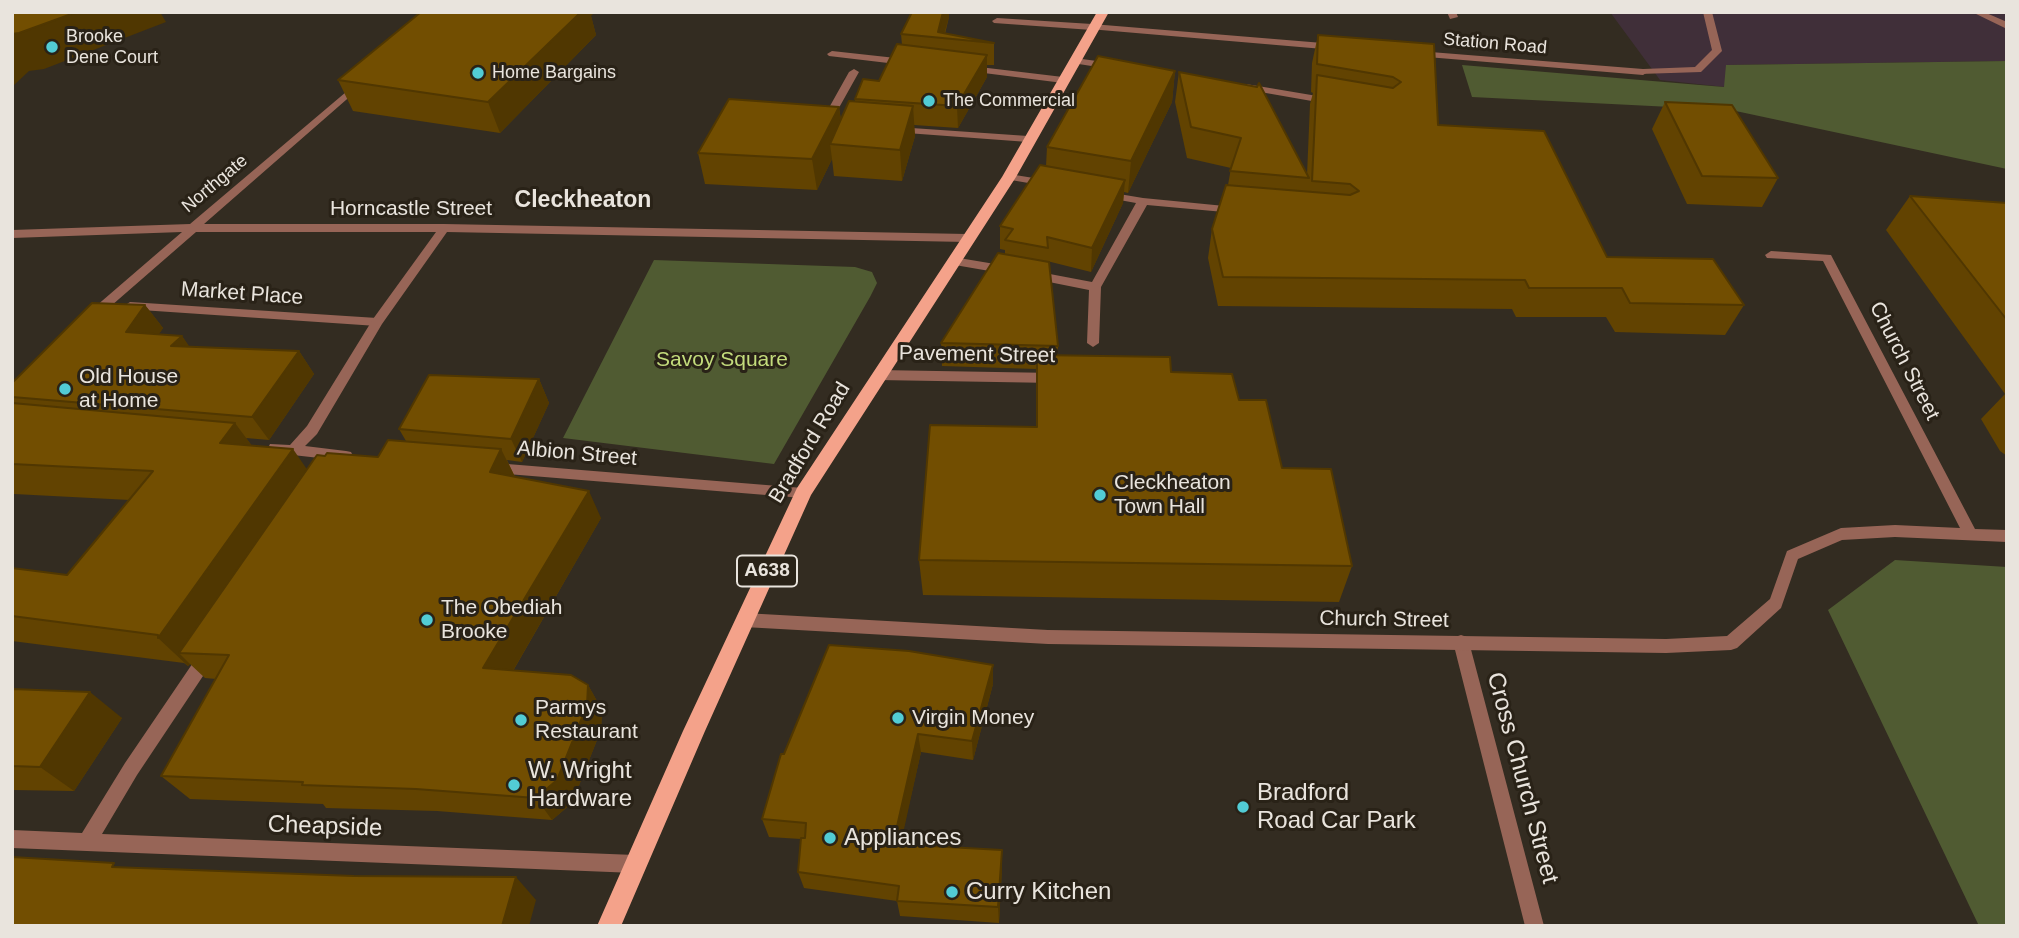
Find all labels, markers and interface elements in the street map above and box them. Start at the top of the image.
place label: Brooke Dene Court [66,26,158,68]
street label: Station Road [1442,29,1548,59]
marker: Brooke Dene Court [44,39,60,55]
place label: Home Bargains [492,62,616,84]
marker: Home Bargains [470,65,486,81]
place label: The Commercial [943,90,1075,112]
marker: The Commercial [921,93,937,109]
street label: Northgate [178,150,252,218]
district label: Cleckheaton [515,187,651,215]
street label: Horncastle Street [330,196,492,222]
street label: Market Place [180,277,304,311]
street label: Church Street [1863,298,1945,424]
street label: Pavement Street [899,341,1055,369]
park label: Savoy Square [656,347,788,373]
place label: Old House at Home [79,364,178,414]
street label: Bradford Road [764,378,856,508]
marker: Old House at Home [57,381,73,397]
street label: Albion Street [516,436,638,472]
place label: Cleckheaton Town Hall [1114,470,1231,520]
marker: Cleckheaton Town Hall [1092,487,1108,503]
road number: A638 [737,556,797,586]
place label: The Obediah Brooke [441,595,562,645]
street label: Church Street [1319,606,1449,634]
marker: The Obediah Brooke [419,612,435,628]
street label: Cross Church Street [1480,669,1564,887]
place label: Parmys Restaurant [535,695,638,745]
place label: Virgin Money [912,705,1034,731]
marker: Virgin Money [890,710,906,726]
marker: Parmys Restaurant [513,712,529,728]
place label: W. Wright Hardware [528,757,632,813]
marker: W. Wright Hardware [506,777,522,793]
place label: Bradford Road Car Park [1257,779,1416,835]
marker: Bradford Road Car Park [1235,799,1251,815]
street label: Cheapside [267,811,383,843]
place label: Appliances [844,824,961,852]
marker: Appliances [822,830,838,846]
place label: Curry Kitchen [966,878,1111,906]
marker: Curry Kitchen [944,884,960,900]

